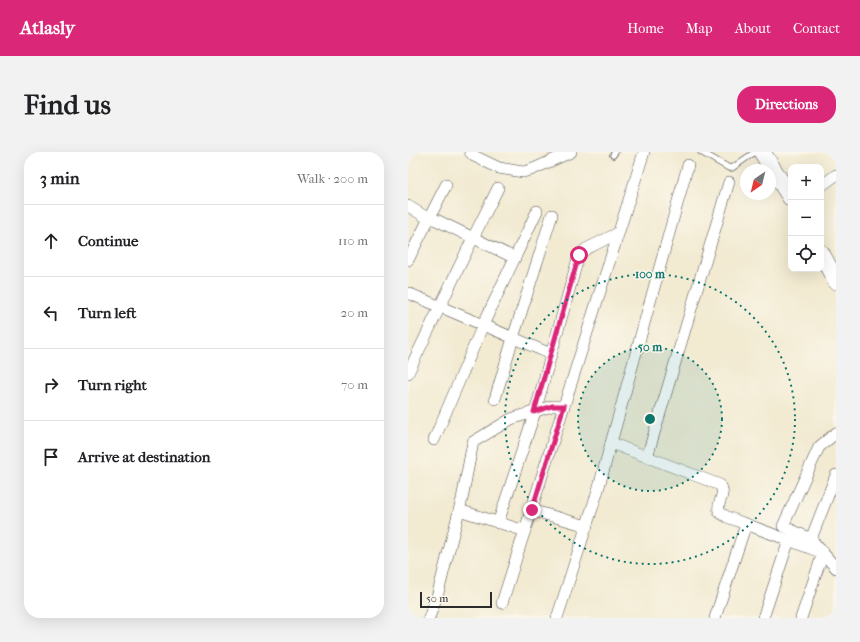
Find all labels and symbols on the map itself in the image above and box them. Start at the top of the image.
north arrow [740,164,776,200]
route start [570,246,588,264]
text: 100 m [635,267,666,281]
text: 50 m [638,340,663,354]
centre of rings [643,412,657,426]
route end [523,501,541,519]
scale bar [420,590,492,609]

